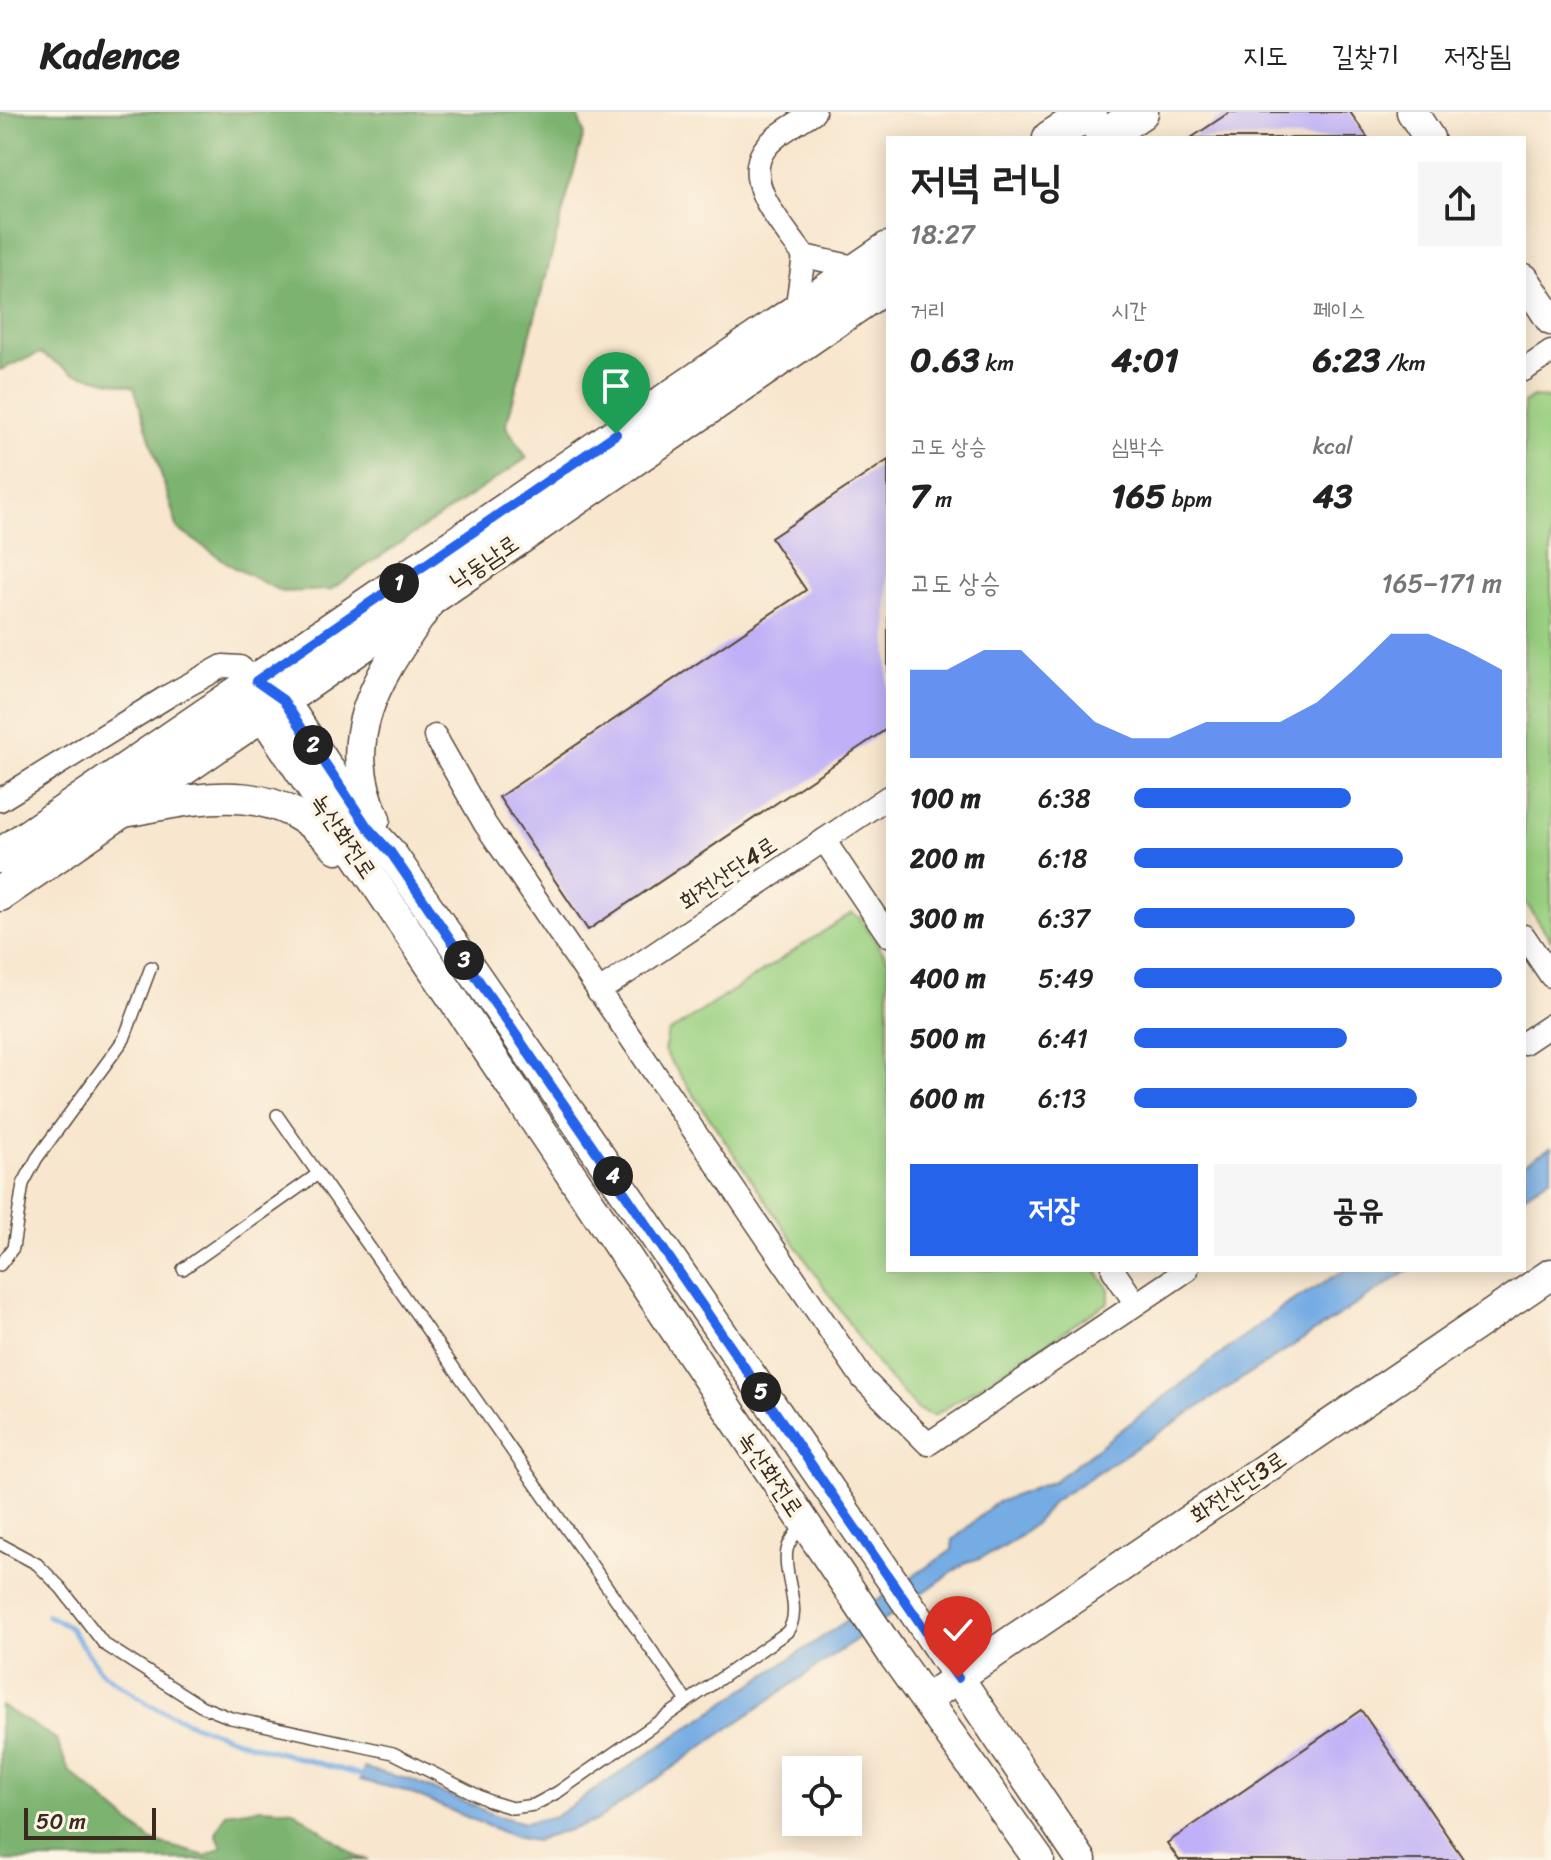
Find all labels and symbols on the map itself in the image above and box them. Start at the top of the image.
pin [582,352,650,434]
street label: 낙동남로 [440,523,528,601]
pin: 1 [379,563,419,603]
pin: 2 [293,725,333,765]
street label: 녹산화전로 [300,784,388,888]
street label: 화전산단4로 [670,824,786,922]
pin: 3 [444,940,484,980]
pin: 4 [593,1156,633,1196]
pin: 5 [741,1372,781,1412]
street label: 녹산화전로 [727,1422,815,1526]
street label: 화전산단3로 [1181,1439,1295,1535]
pin [924,1596,992,1678]
scale bar [24,1804,156,1840]

